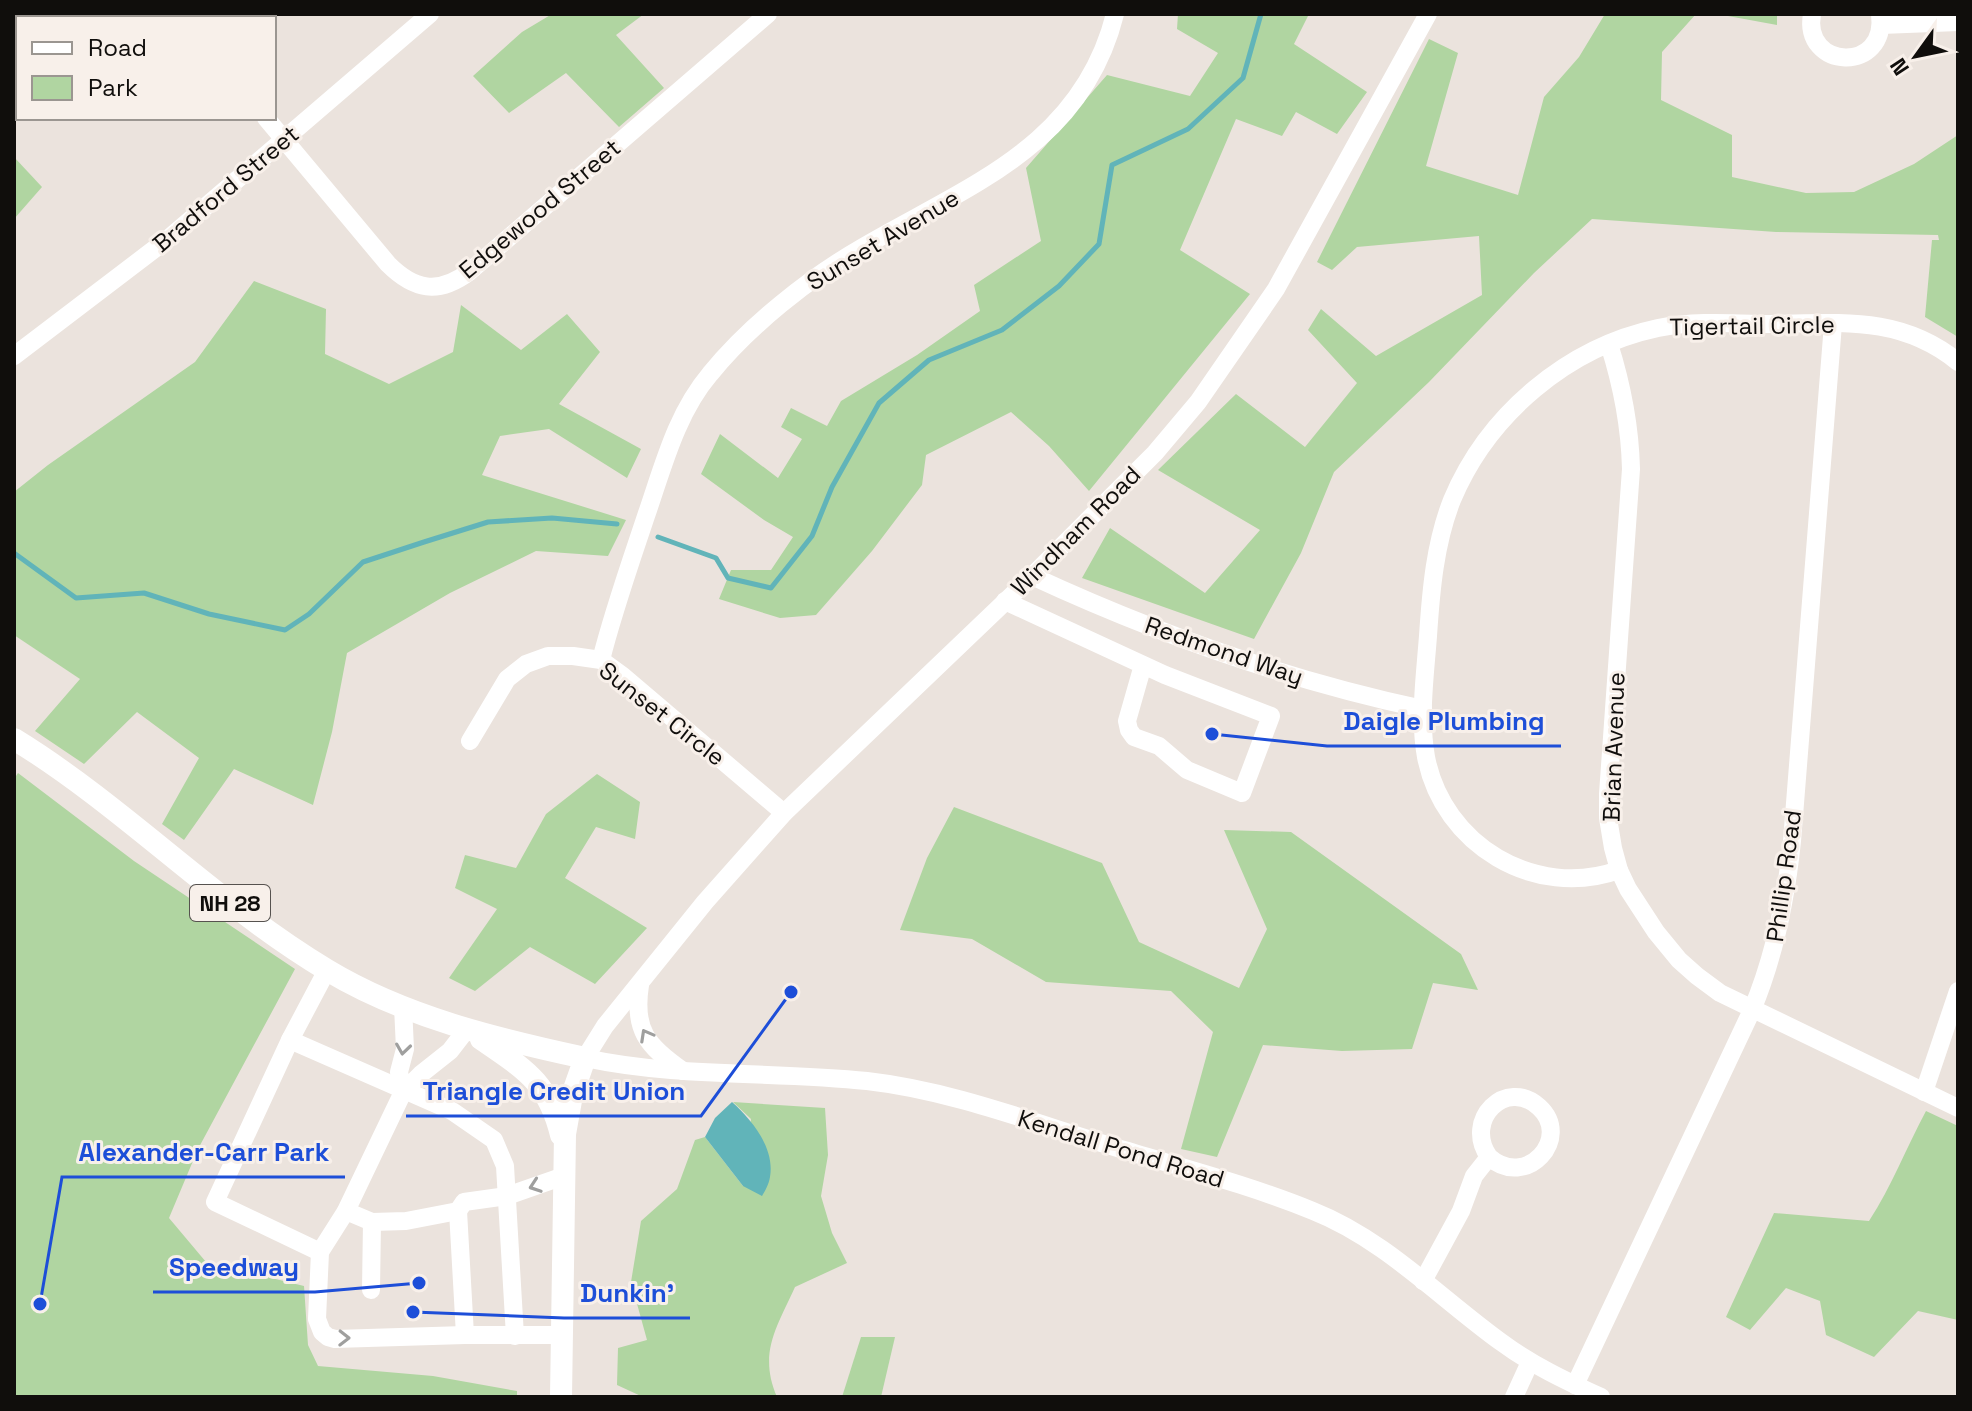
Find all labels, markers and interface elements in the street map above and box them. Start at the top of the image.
legend [16,16,276,120]
north arrow [1876,16,1956,96]
text: Road [88,32,147,63]
text: N [1883,53,1915,81]
text: Park [88,72,138,103]
street label: Bradford Street [146,118,305,259]
street label: Edgewood Street [452,132,627,285]
street label: Sunset Avenue [801,182,965,297]
street label: Tigertail Circle [1669,309,1835,342]
street label: Windham Road [1004,459,1147,602]
street label: Redmond Way [1141,609,1307,692]
street label: Sunset Circle [593,655,732,773]
street label: Brian Avenue [1595,672,1632,822]
callout: Daigle Plumbing [1327,696,1561,746]
text: Daigle Plumbing [1343,704,1545,738]
street label: Phillip Road [1759,808,1808,944]
road number: NH 28 [190,885,270,921]
one-way arrow [640,1029,656,1044]
one-way arrow [395,1043,412,1056]
callout: Triangle Credit Union [406,1066,701,1116]
text: Triangle Credit Union [423,1074,685,1108]
street label: Kendall Pond Road [1014,1102,1228,1195]
callout: Alexander-Carr Park [62,1127,345,1177]
text: Alexander-Carr Park [78,1135,330,1169]
one-way arrow [529,1176,543,1193]
callout: Speedway [153,1242,315,1292]
text: Speedway [169,1250,299,1284]
callout: Dunkin' [564,1268,690,1318]
text: Dunkin' [580,1276,674,1310]
one-way arrow [338,1329,351,1347]

